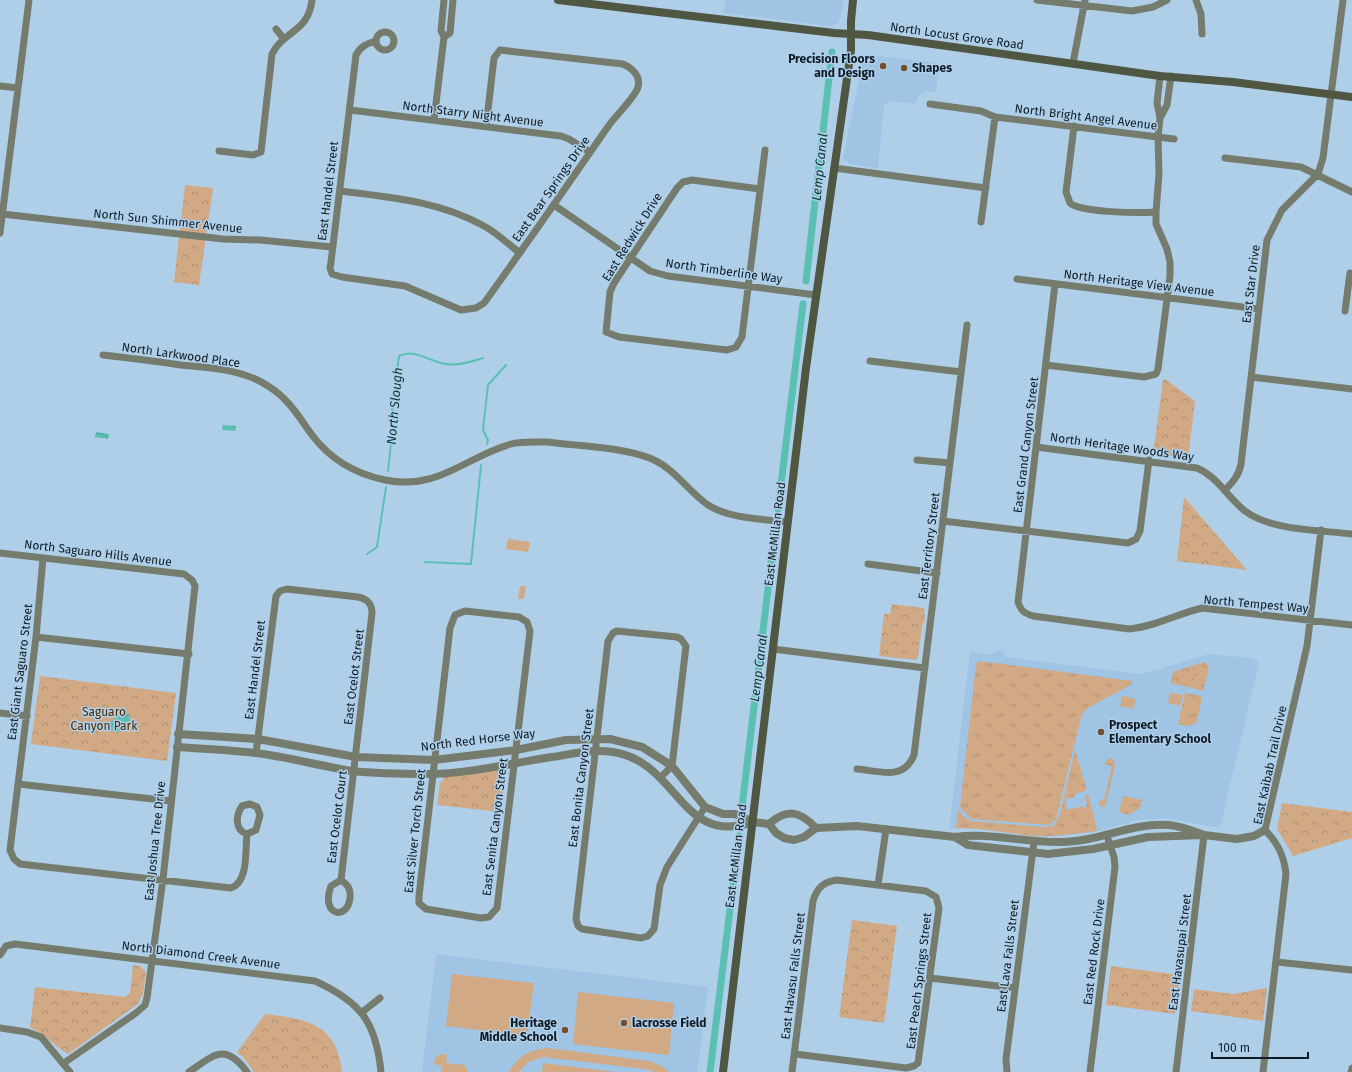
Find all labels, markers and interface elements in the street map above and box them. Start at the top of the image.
street label: North Locust Grove Road [889,20,1025,52]
place label: Precision Floors and Design [788,52,875,80]
marker: Precision Floors and Design [878,61,888,71]
place label: Shapes [912,61,952,75]
marker: Shapes [899,63,909,73]
street label: North Starry Night Avenue [402,98,544,130]
street label: North Bright Angel Avenue [1014,101,1158,133]
water label: Lemp Canal [808,132,831,202]
street label: East Bear Springs Drive [509,134,593,244]
street label: East Handel Street [315,140,341,242]
street label: East Redwick Drive [599,190,665,284]
street label: North Sun Shimmer Avenue [93,206,243,236]
street label: East Star Drive [1239,244,1263,324]
street label: North Timberline Way [665,256,783,286]
street label: North Heritage View Avenue [1063,267,1215,299]
street label: North Larkwood Place [121,340,241,370]
water label: North Slough [384,367,405,445]
street label: East Grand Canyon Street [1011,375,1041,514]
street label: North Heritage Woods Way [1049,430,1195,464]
street label: East McMillan Road [762,481,788,587]
street label: East Territory Street [915,491,943,600]
street label: North Saguaro Hills Avenue [23,537,173,569]
street label: North Tempest Way [1203,592,1309,616]
street label: East Giant Saguaro Street [5,602,35,741]
street label: East Handel Street [242,619,268,721]
street label: East Ocelot Street [341,628,367,726]
water label: Lemp Canal [747,633,770,703]
street label: East Kaibab Trail Drive [1251,704,1289,826]
park label: Saguaro Canyon Park [71,705,138,733]
street label: East Bonita Canyon Street [566,707,597,848]
place label: Prospect Elementary School [1109,718,1212,746]
street label: North Red Horse Way [420,726,536,754]
marker: Prospect Elementary School [1096,727,1106,737]
street label: East Senita Canyon Street [480,757,510,897]
street label: East Silver Torch Street [402,768,429,894]
street label: East Ocelot Court [324,769,350,864]
street label: East Joshua Tree Drive [142,780,168,902]
street label: East McMillan Road [723,803,749,909]
street label: East Havasupai Street [1166,892,1194,1011]
street label: East Lava Falls Street [994,898,1022,1013]
street label: East Red Rock Drive [1081,898,1107,1006]
street label: East Havasu Falls Street [778,911,808,1040]
street label: East Peach Springs Street [904,911,934,1050]
street label: North Diamond Creek Avenue [121,938,281,972]
place label: Heritage Middle School [480,1016,557,1044]
place label: lacrosse Field [632,1016,706,1030]
marker: lacrosse Field [619,1018,629,1028]
marker: Heritage Middle School [560,1025,570,1035]
scale bar [1212,1034,1308,1060]
text: 100 m [1218,1041,1250,1055]

